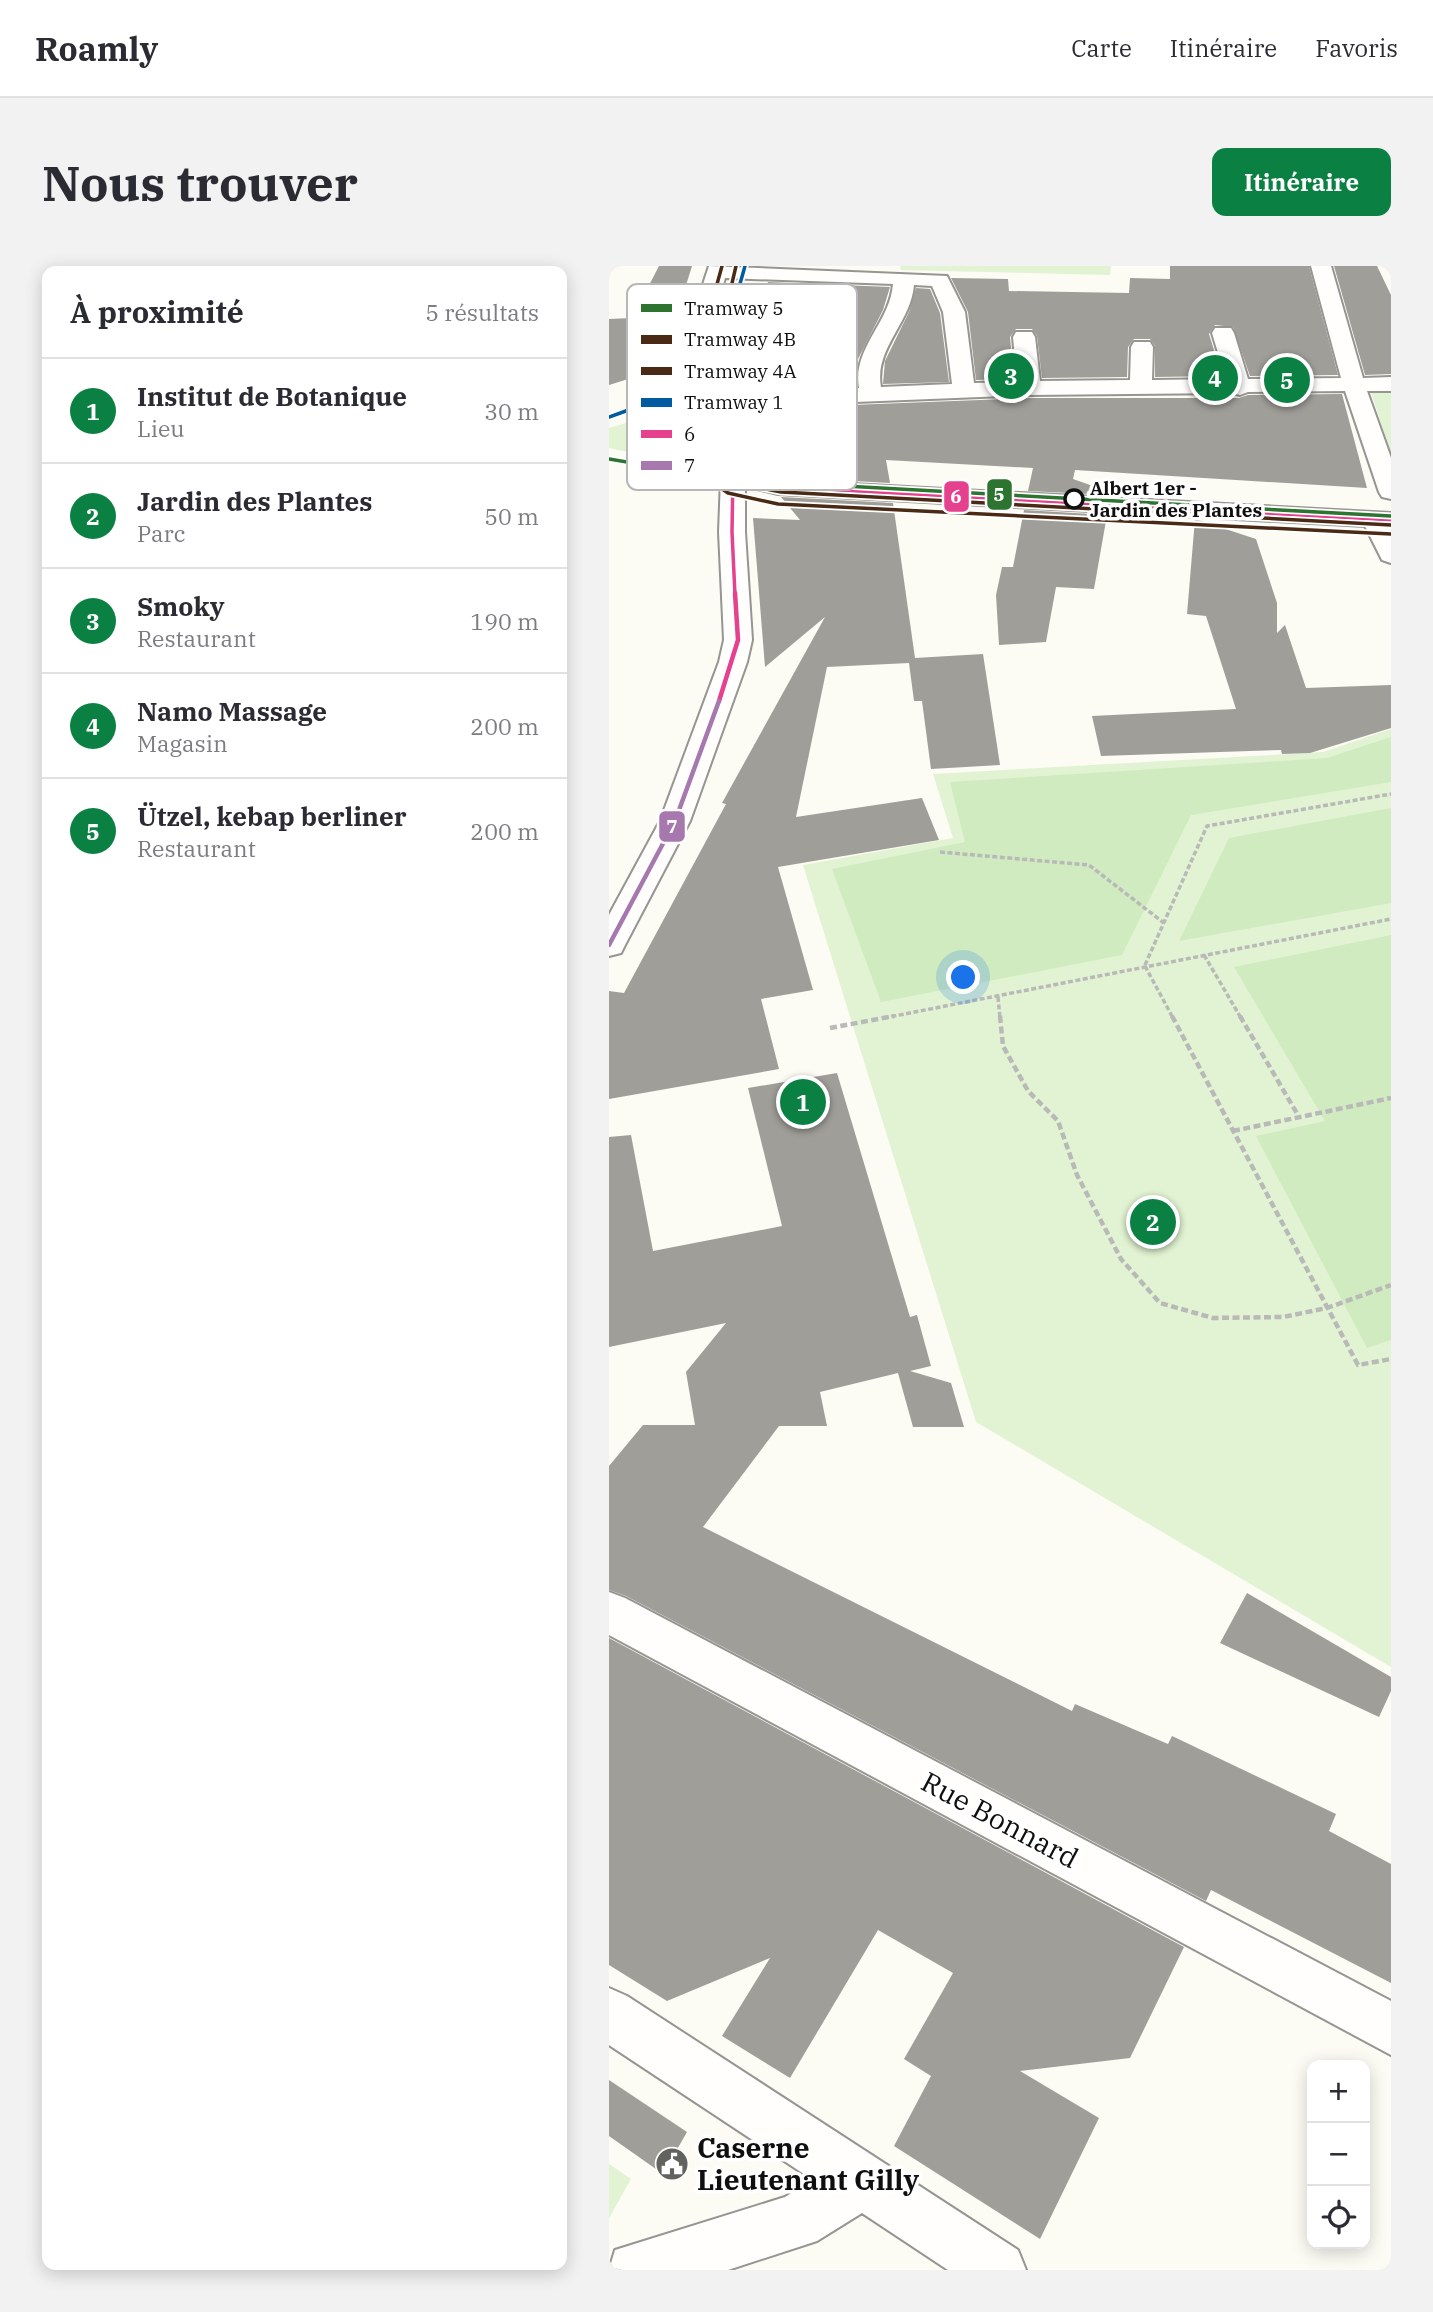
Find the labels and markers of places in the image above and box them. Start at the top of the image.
pin: 3 [988,350,1034,402]
pin: 4 [1192,352,1238,404]
pin: 5 [1264,354,1310,406]
place label: Albert 1er - Jardin des Plantes [1090,476,1262,522]
marker: Albert 1er - Jardin des Plantes [1064,489,1084,509]
pin: 1 [780,1076,826,1128]
pin: 2 [1130,1196,1176,1248]
place label: Caserne Lieutenant Gilly [697,2129,919,2198]
public building icon: Caserne Lieutenant Gilly [653,2145,691,2183]

